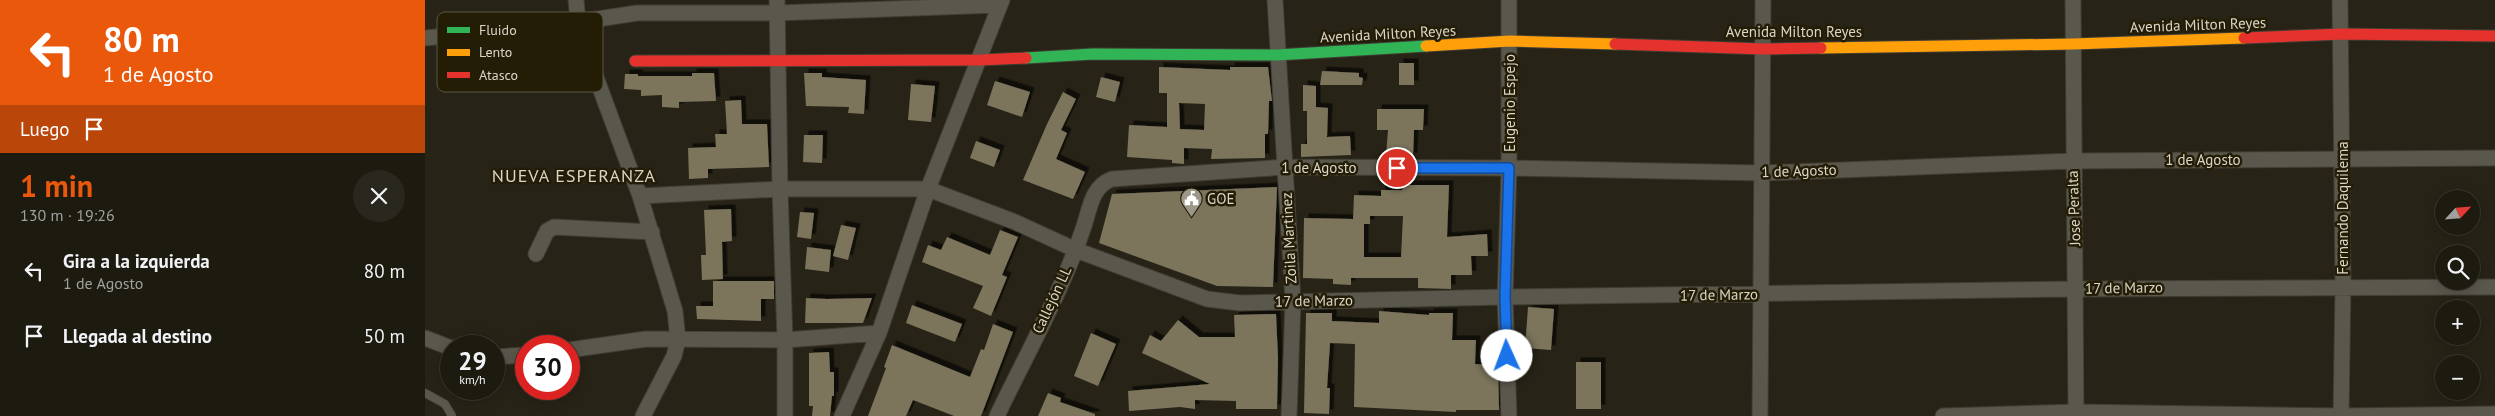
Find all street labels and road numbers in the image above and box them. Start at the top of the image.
street label: Avenida Milton Reyes [2130,13,2266,36]
street label: Avenida Milton Reyes [1319,20,1457,47]
street label: Avenida Milton Reyes [1726,22,1862,41]
street label: Eugenio Espejo [1500,54,1519,152]
street label: Fernando Daquilema [2333,141,2352,275]
street label: 1 de Agosto [2165,150,2241,169]
street label: 1 de Agosto [1281,158,1357,177]
street label: 1 de Agosto [1761,160,1837,181]
street label: Jose Peralta [2063,170,2084,247]
street label: Zoila Martinez [1277,192,1300,284]
street label: Callejón LL [1028,263,1075,336]
street label: 17 de Marzo [2085,277,2163,298]
street label: 17 de Marzo [1680,284,1758,305]
street label: 17 de Marzo [1275,290,1353,311]

